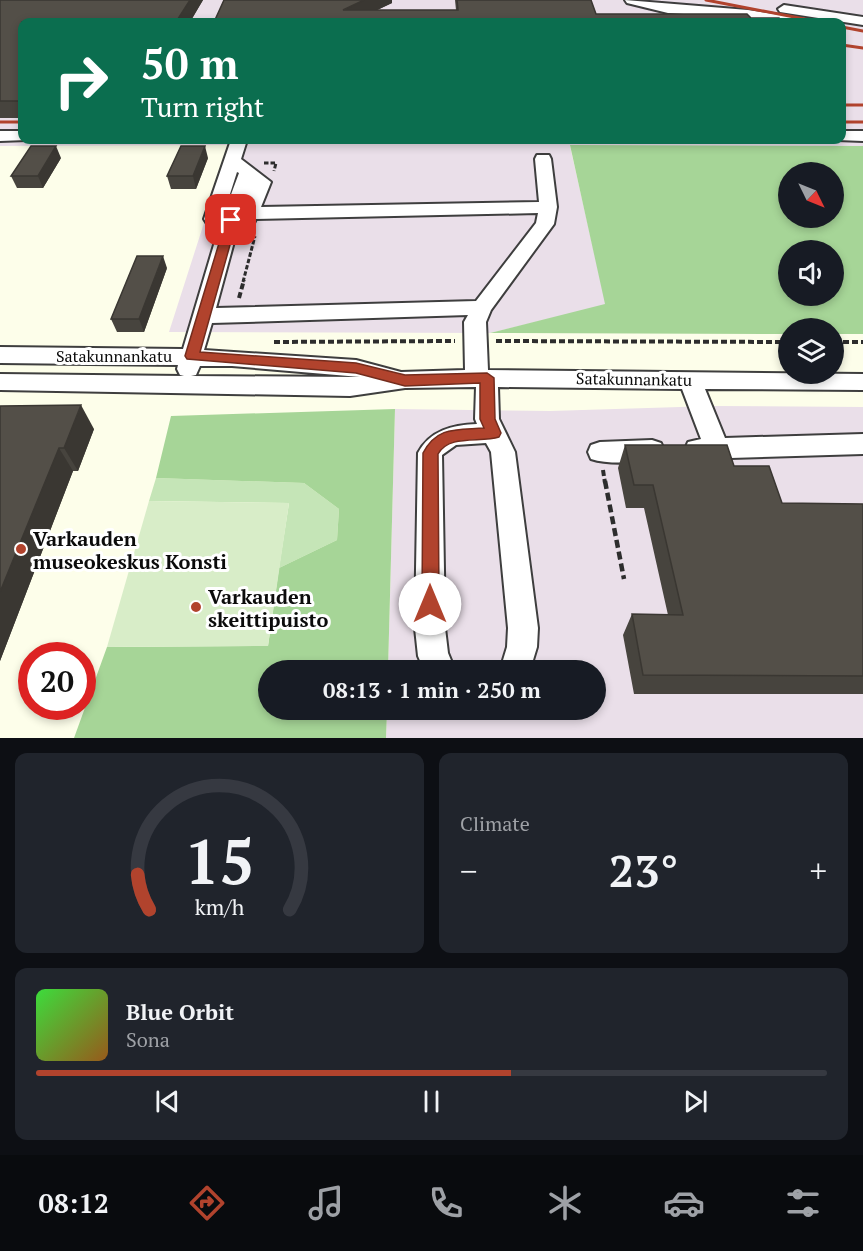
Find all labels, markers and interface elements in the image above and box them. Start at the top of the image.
text: 50 m [141,35,239,91]
icon: right [42,42,120,120]
text: Turn right [141,89,264,125]
north arrow [778,162,844,228]
map controls [778,162,844,384]
pin [205,194,256,245]
icon: arrive [214,203,247,236]
button: sound [778,240,844,306]
button: layers [778,318,844,384]
street label: Satakunnankatu [56,345,172,367]
street label: Satakunnankatu [576,367,692,391]
place label: Varkauden museokeskus Konsti [33,525,227,575]
marker: Varkauden museokeskus Konsti [14,542,28,556]
position arrow [398,572,462,636]
place label: Varkauden skeittipuisto [208,583,328,633]
marker: Varkauden skeittipuisto [189,600,203,614]
speed limit sign: 20 [18,642,96,720]
text: 08:13 · 1 min · 250 m [323,675,541,704]
text: Climate [460,810,530,837]
text: 15 [184,819,255,902]
text: 23° [609,840,678,900]
text: − [460,849,478,892]
text: + [809,849,827,892]
text: km/h [195,893,245,921]
text: Blue Orbit [126,997,234,1026]
text: Sona [126,1026,170,1053]
icon: previous [151,1085,184,1118]
icon: pause [415,1085,448,1118]
icon: next [679,1085,712,1118]
icon: directions [186,1182,228,1224]
icon: music [305,1182,347,1224]
icon: phone [425,1182,467,1224]
icon: climate [544,1182,586,1224]
icon: car [663,1182,705,1224]
icon: filters [782,1182,824,1224]
text: 08:12 [39,1185,109,1221]

